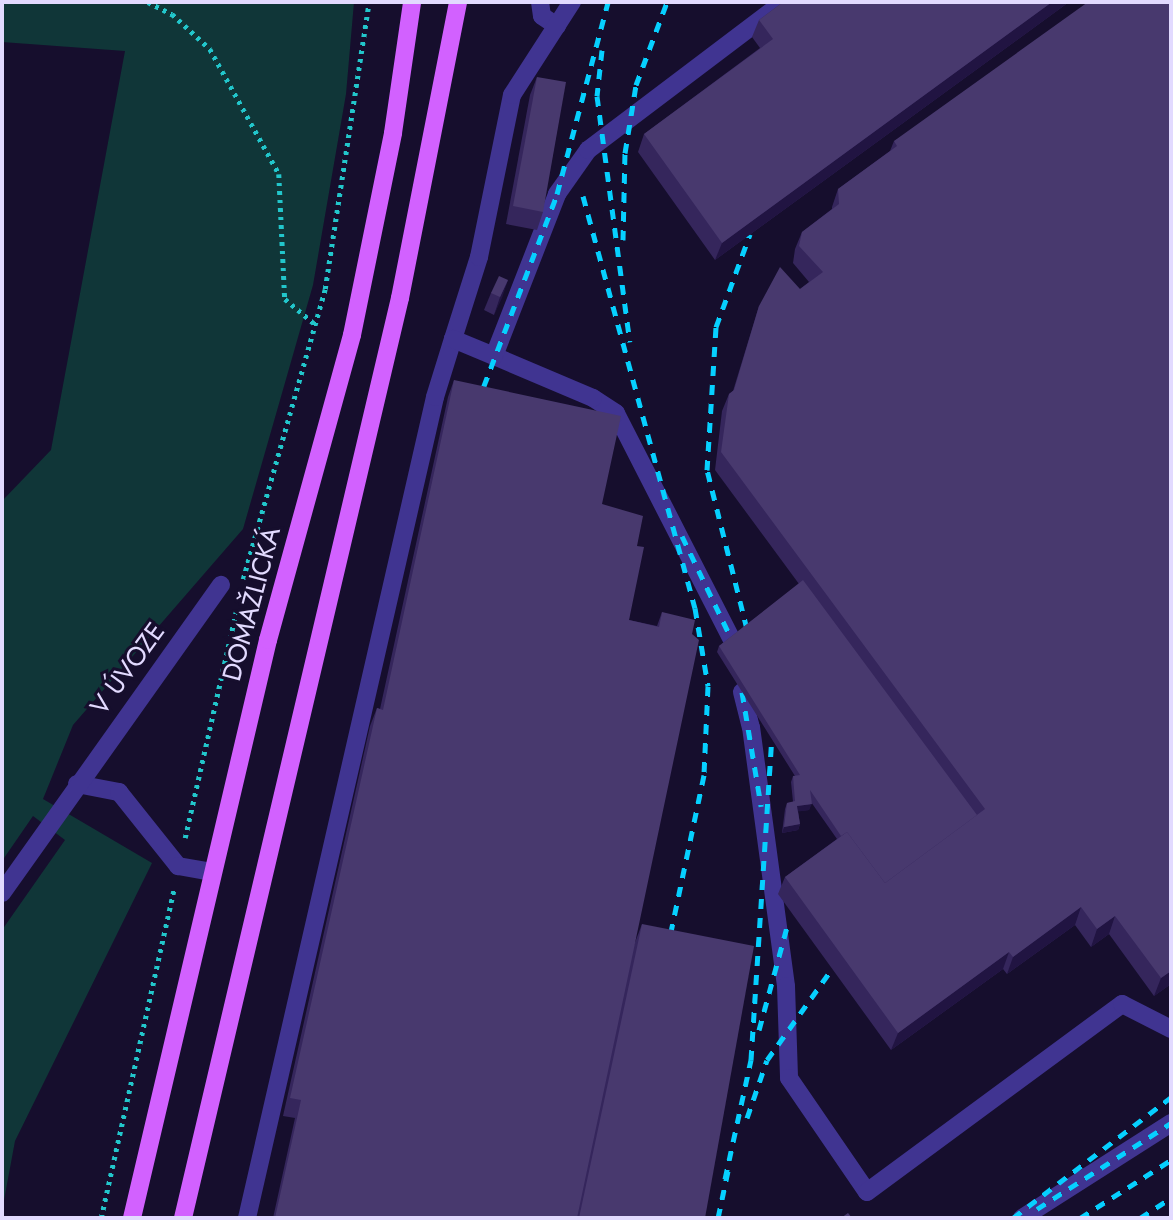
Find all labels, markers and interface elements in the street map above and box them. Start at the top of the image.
street label: DOMAŽLICKÁ [216,523,288,685]
street label: V ÚVOZE [84,617,172,721]

